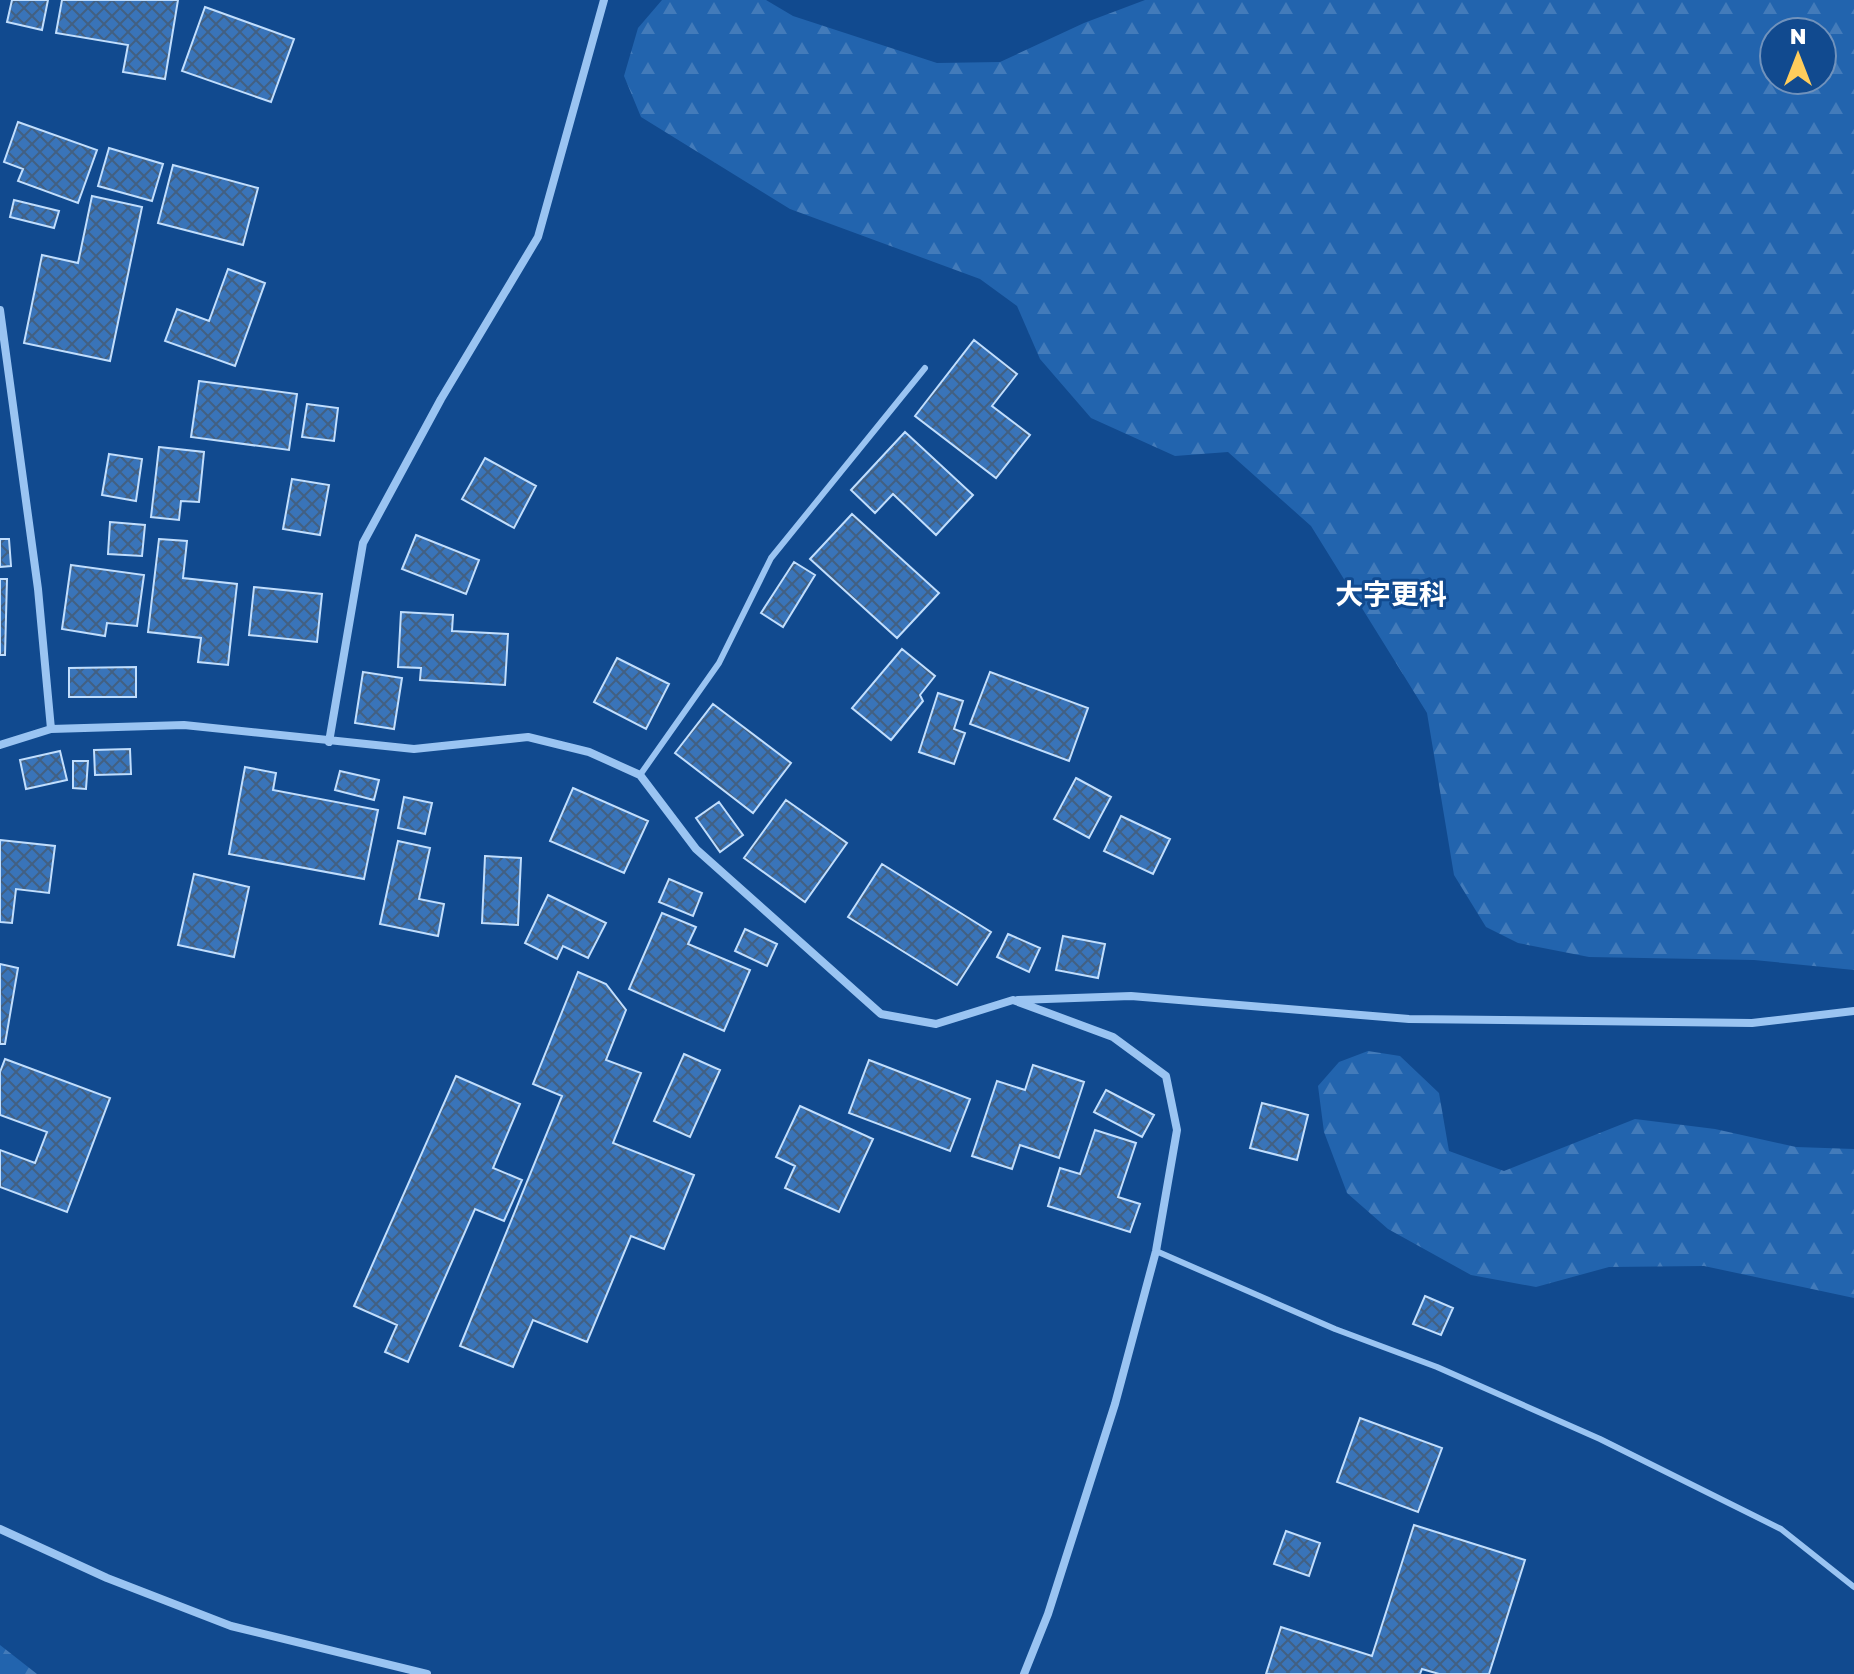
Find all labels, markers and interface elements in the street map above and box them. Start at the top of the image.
north arrow [1758,16,1838,96]
text: N [1790,22,1806,49]
district label: 大字更科 [1335,577,1447,610]

